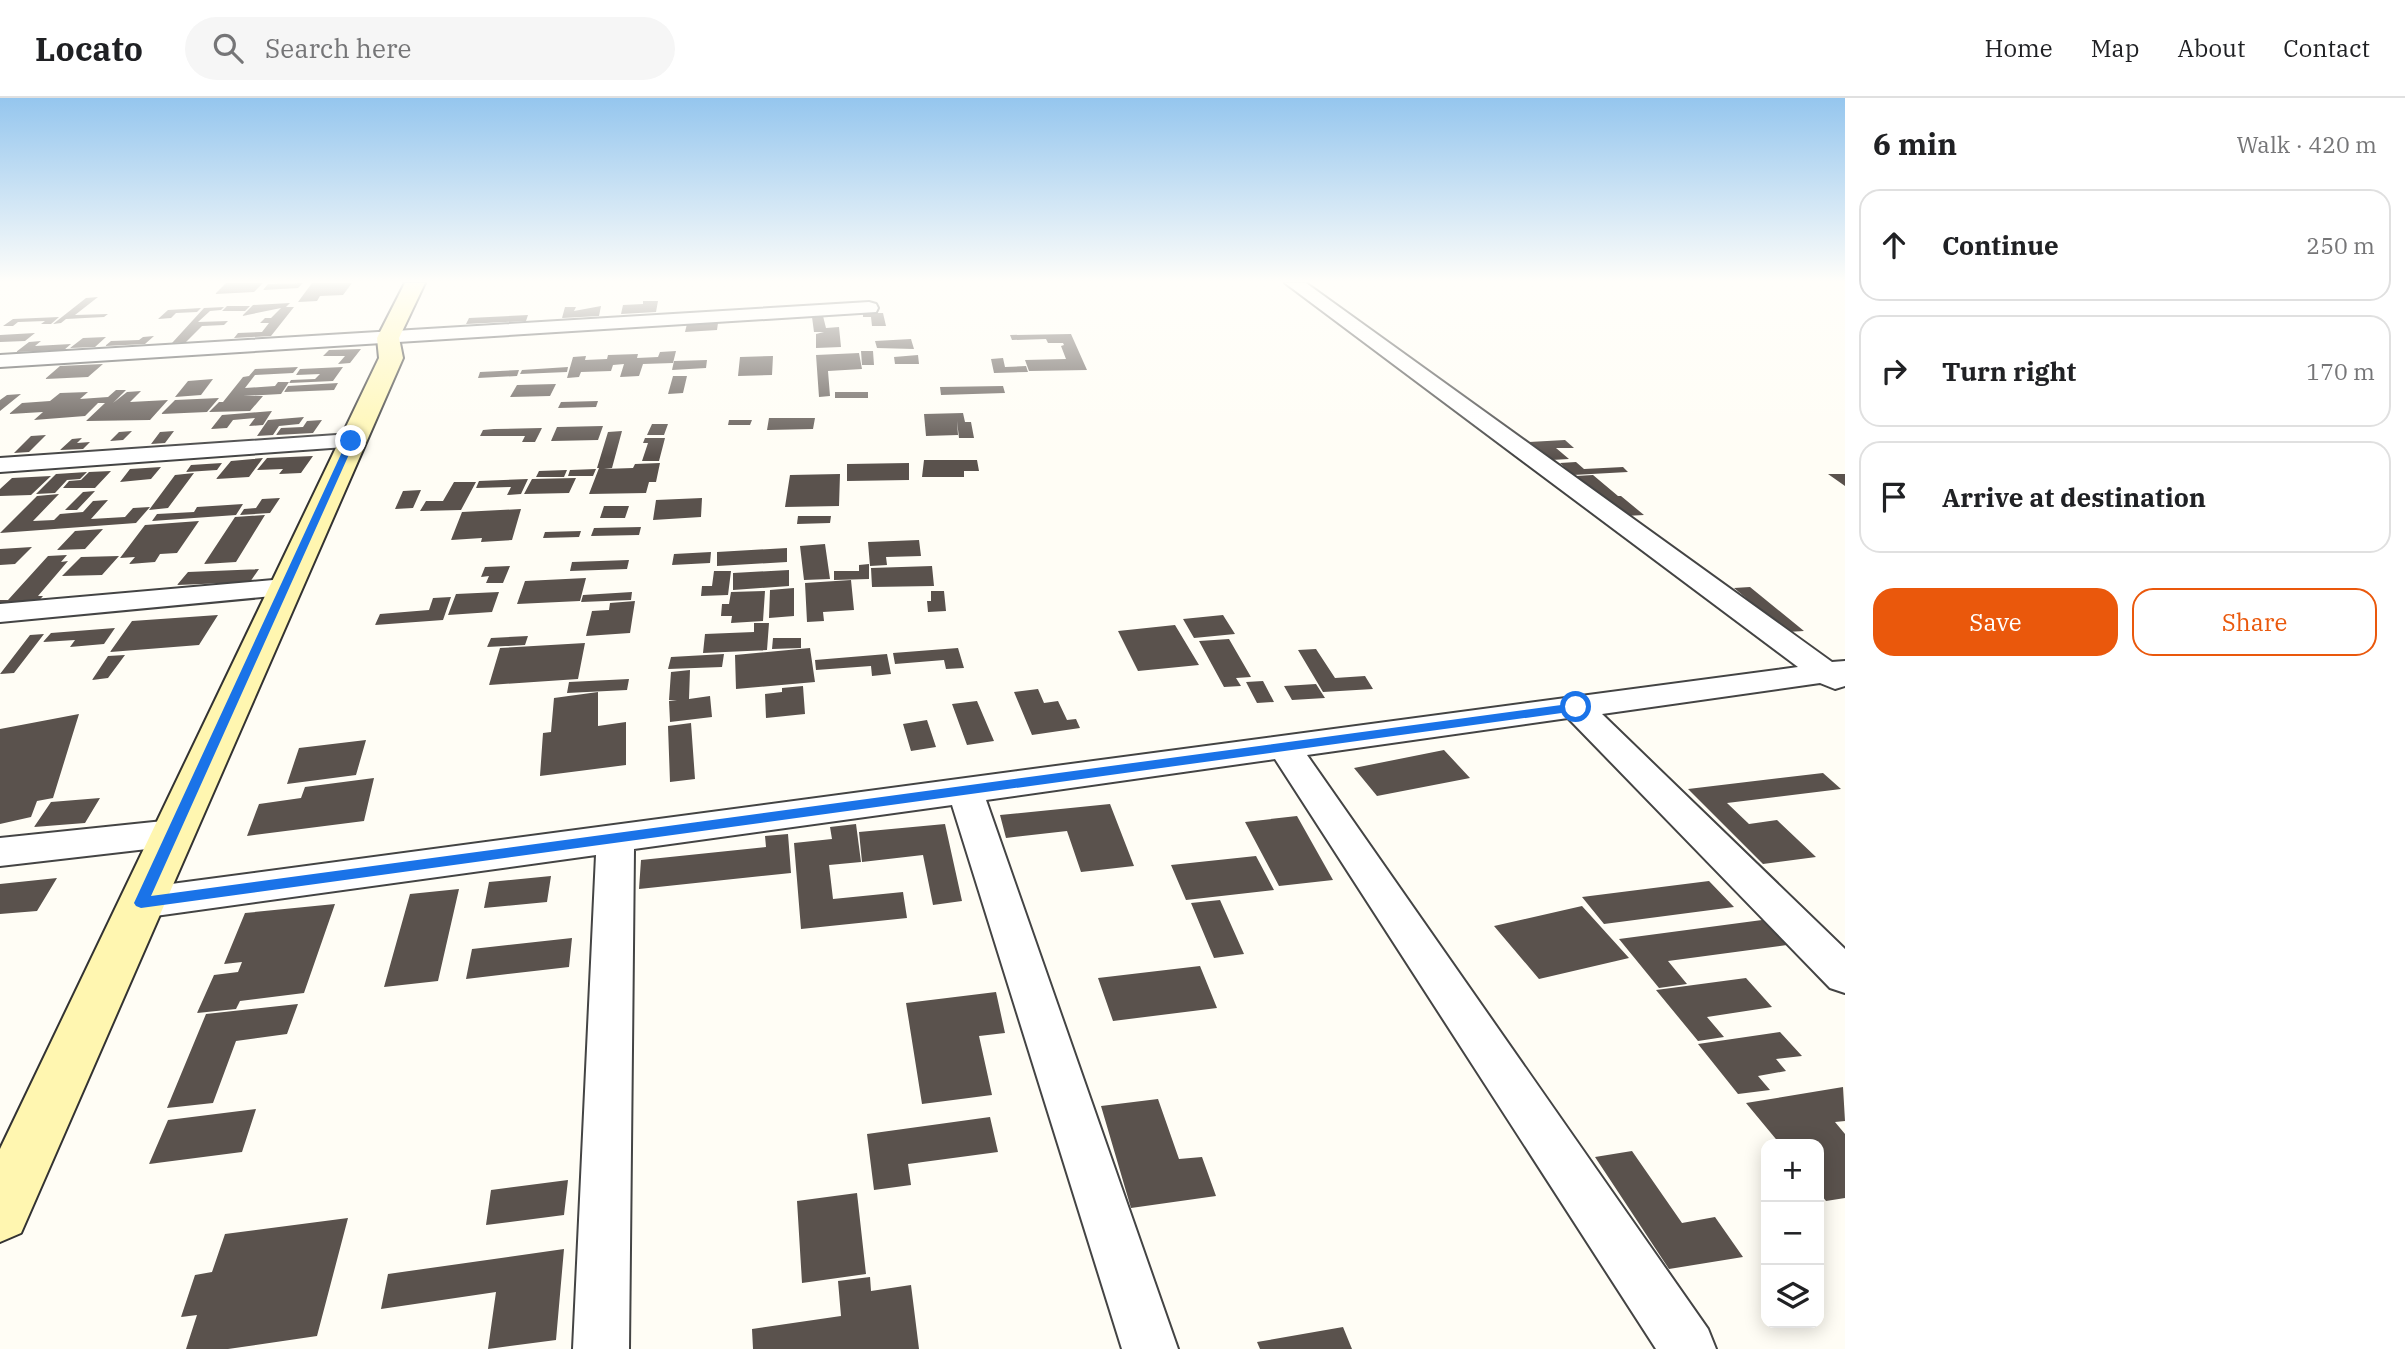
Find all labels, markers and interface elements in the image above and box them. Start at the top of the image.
search box [185,17,675,80]
text: Locato [35,27,143,70]
icon: search [209,29,247,67]
text: Search here [265,31,411,65]
text: Home [1985,32,2053,64]
text: Map [2091,32,2139,64]
text: About [2177,32,2245,64]
text: Contact [2283,32,2370,64]
text: 6 min [1873,124,1957,163]
text: Walk · 420 m [2236,129,2377,159]
icon: ahead [1875,226,1913,264]
text: Continue [1942,228,2059,262]
text: 250 m [2306,230,2375,260]
icon: right [1875,352,1913,390]
text: Turn right [1942,354,2076,388]
text: 170 m [2306,356,2375,386]
route end [335,425,366,456]
icon: arrive [1875,478,1913,516]
text: Arrive at destination [1942,480,2206,514]
button: Save [1873,588,2118,656]
button: Share [2132,588,2377,656]
route start [1560,691,1591,722]
map controls [1761,1139,1824,1328]
button: + [1761,1139,1824,1202]
button: − [1761,1202,1824,1265]
button: layers [1761,1265,1824,1328]

